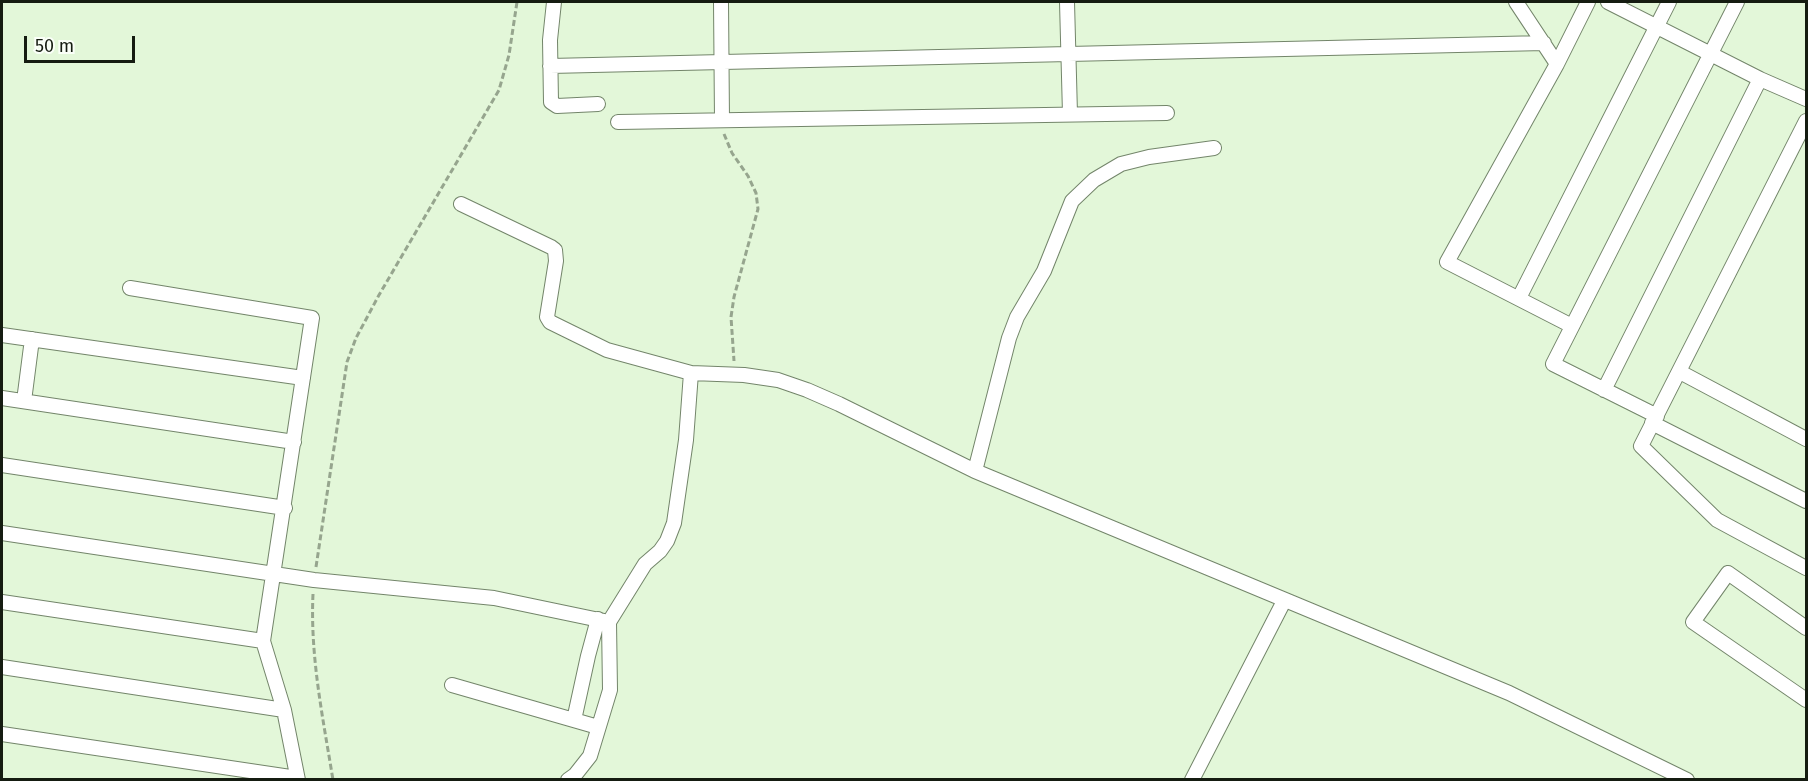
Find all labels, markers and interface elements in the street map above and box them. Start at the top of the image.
scale bar [27,24,138,62]
text: 50 m [35,35,74,57]

